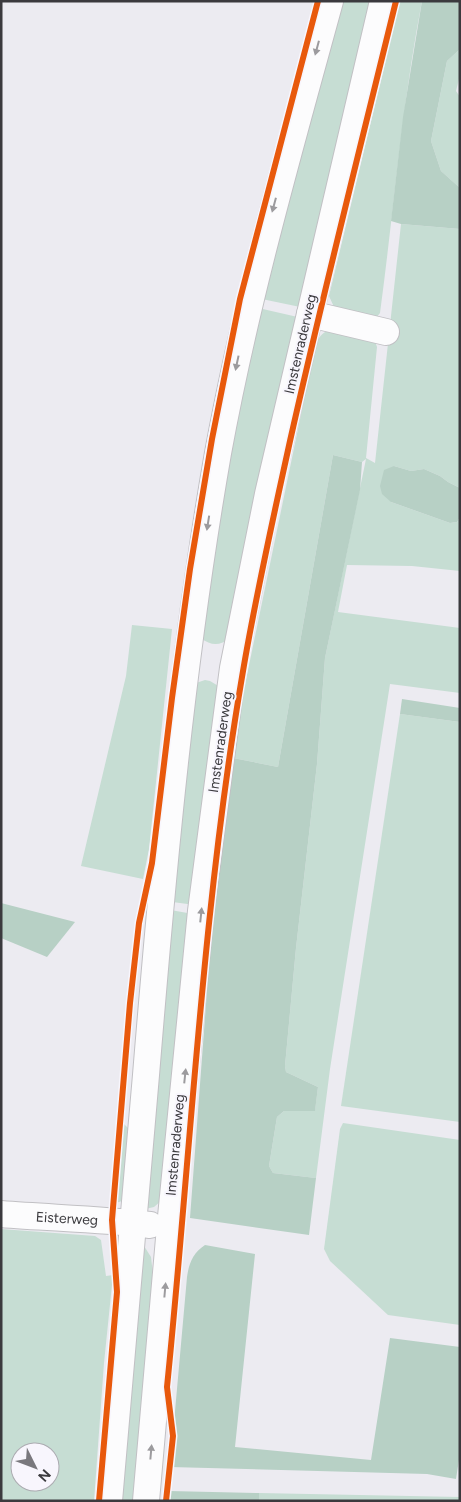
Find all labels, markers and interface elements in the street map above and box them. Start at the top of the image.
one-way arrow [313,41,321,56]
one-way arrow [270,198,278,213]
street label: Imstenraderweg [281,292,320,396]
one-way arrow [233,356,241,372]
one-way arrow [203,515,211,531]
street label: Imstenraderweg [205,690,236,794]
one-way arrow [197,906,205,922]
one-way arrow [181,1068,189,1084]
street label: Imstenraderweg [163,1093,188,1197]
street label: Eisterweg [35,1208,99,1229]
one-way arrow [161,1282,169,1298]
north arrow [10,1442,60,1492]
one-way arrow [147,1444,155,1460]
text: N [34,1466,54,1485]

